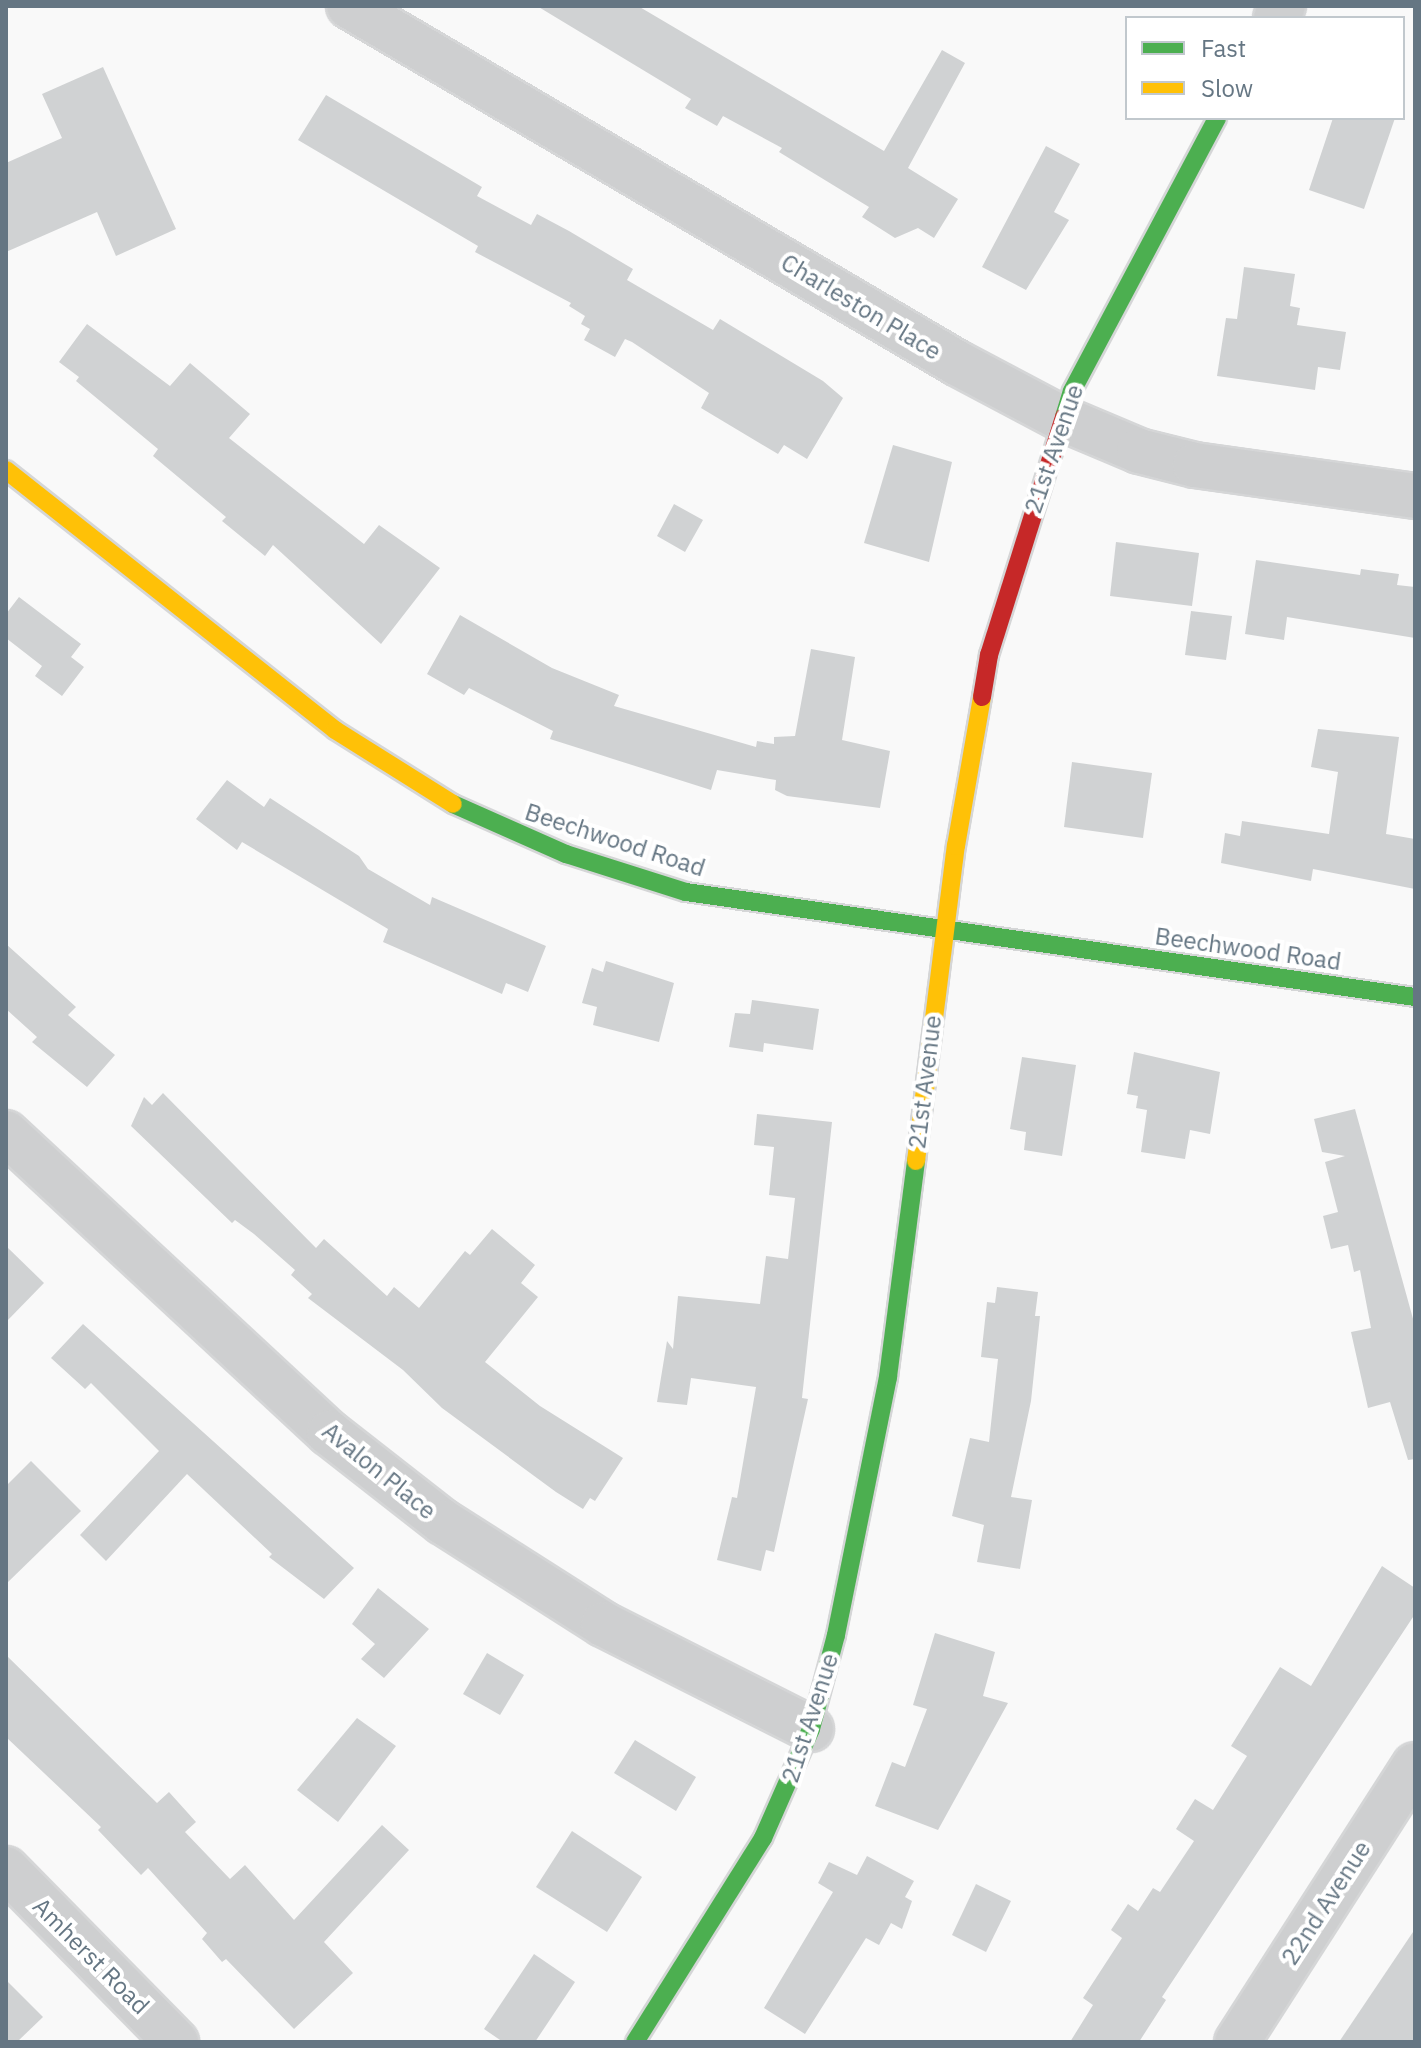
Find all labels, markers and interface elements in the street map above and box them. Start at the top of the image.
legend [1125,16,1405,120]
text: Fast [1201,32,1246,64]
text: Slow [1201,72,1253,104]
street label: Charleston Place [776,248,946,366]
street label: 21st Avenue [1018,381,1090,517]
street label: Beechwood Road [521,797,709,883]
street label: Beechwood Road [1153,922,1343,976]
street label: 21st Avenue [903,1013,947,1151]
street label: Avalon Place [316,1417,442,1525]
street label: 21st Avenue [776,1650,844,1786]
street label: 22nd Avenue [1275,1836,1377,1970]
street label: Amherst Road [27,1892,155,2020]

